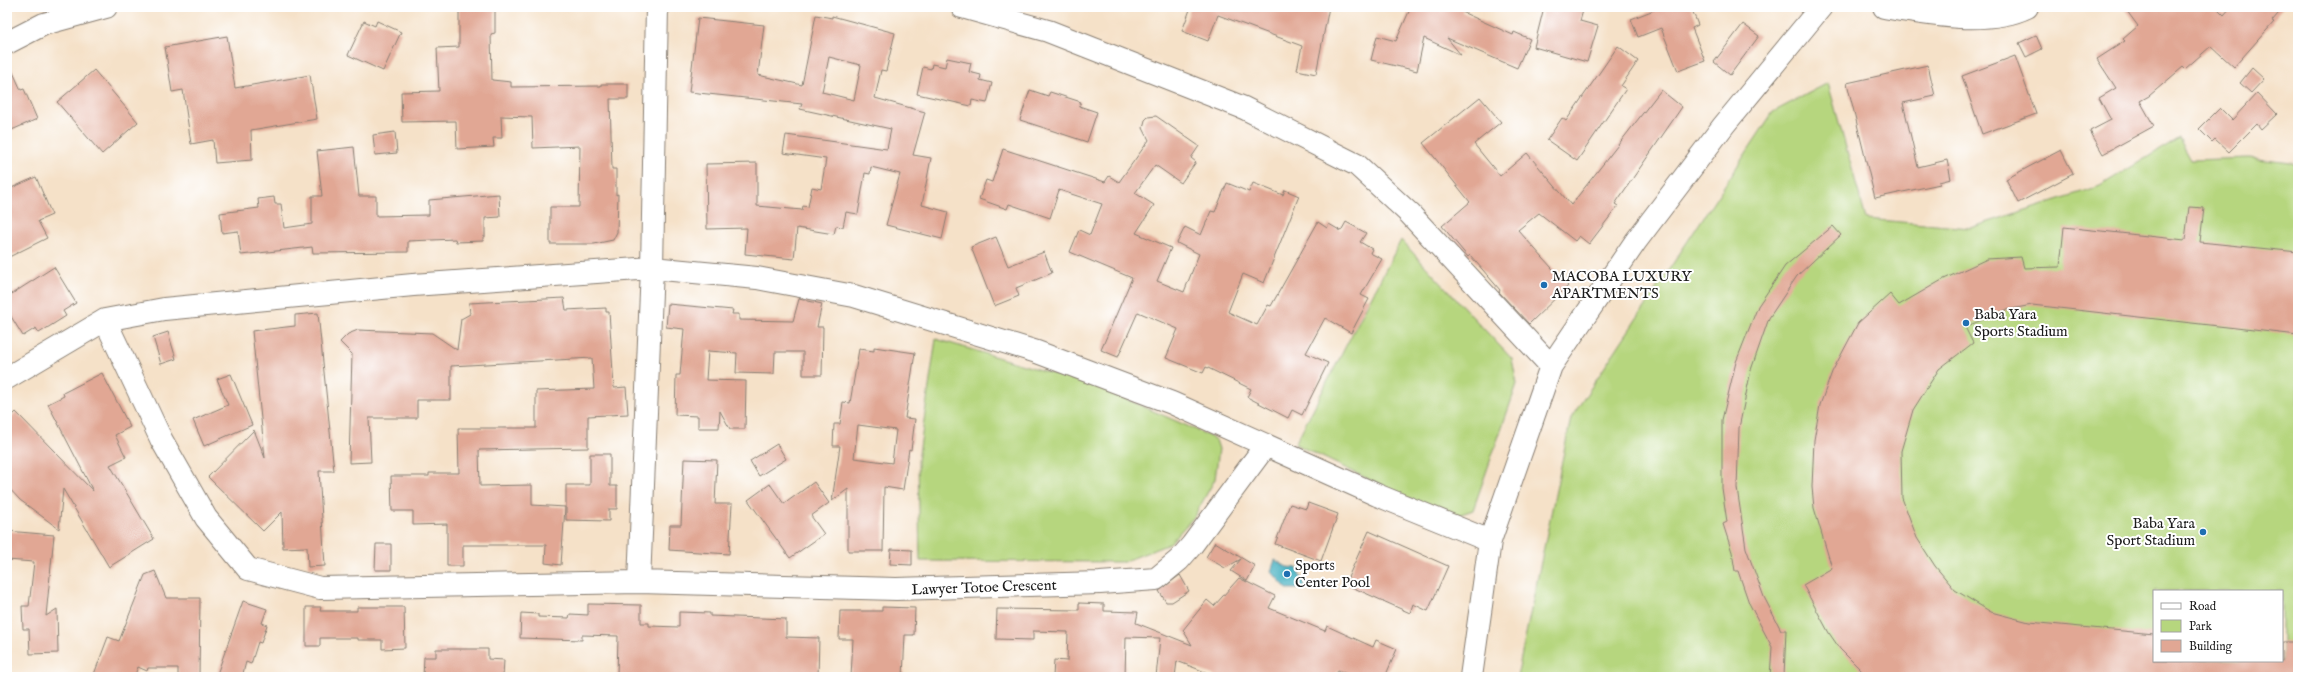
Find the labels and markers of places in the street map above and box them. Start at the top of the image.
place label: MACOBA LUXURY APARTMENTS [1551,267,1692,303]
marker: MACOBA LUXURY APARTMENTS [1539,280,1549,290]
place label: Baba Yara Sports Stadium [1974,305,2068,341]
marker: Baba Yara Sports Stadium [1961,318,1971,328]
place label: Baba Yara Sport Stadium [2107,514,2196,550]
marker: Baba Yara Sport Stadium [2198,527,2208,537]
place label: Sports Center Pool [1295,556,1371,592]
marker: Sports Center Pool [1282,569,1292,579]

